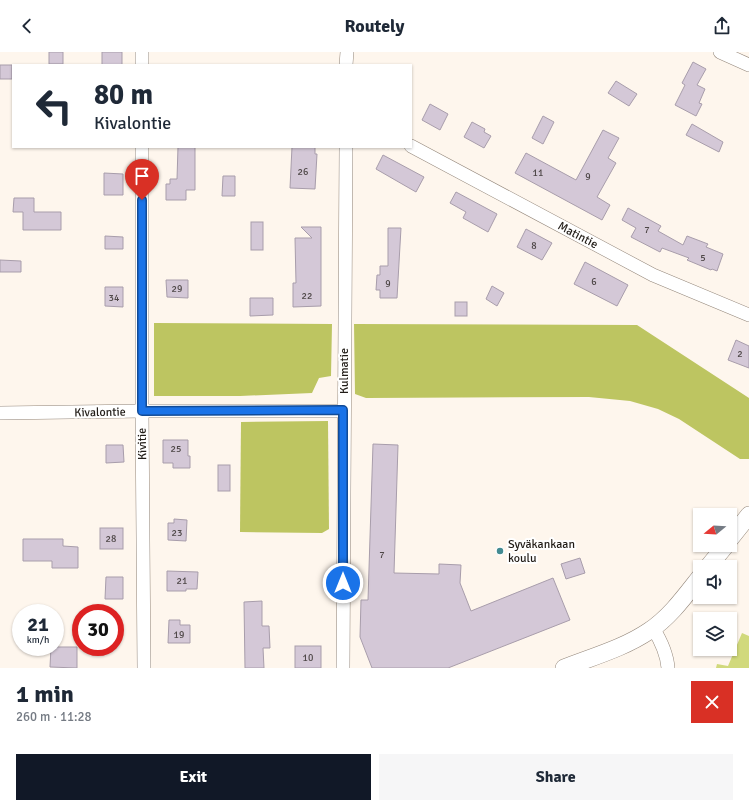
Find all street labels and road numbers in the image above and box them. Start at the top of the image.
street label: Matintie [555,219,600,252]
street label: Kulmatie [337,348,352,394]
street label: Kivalontie [74,405,126,420]
street label: Kivitie [135,428,150,460]

